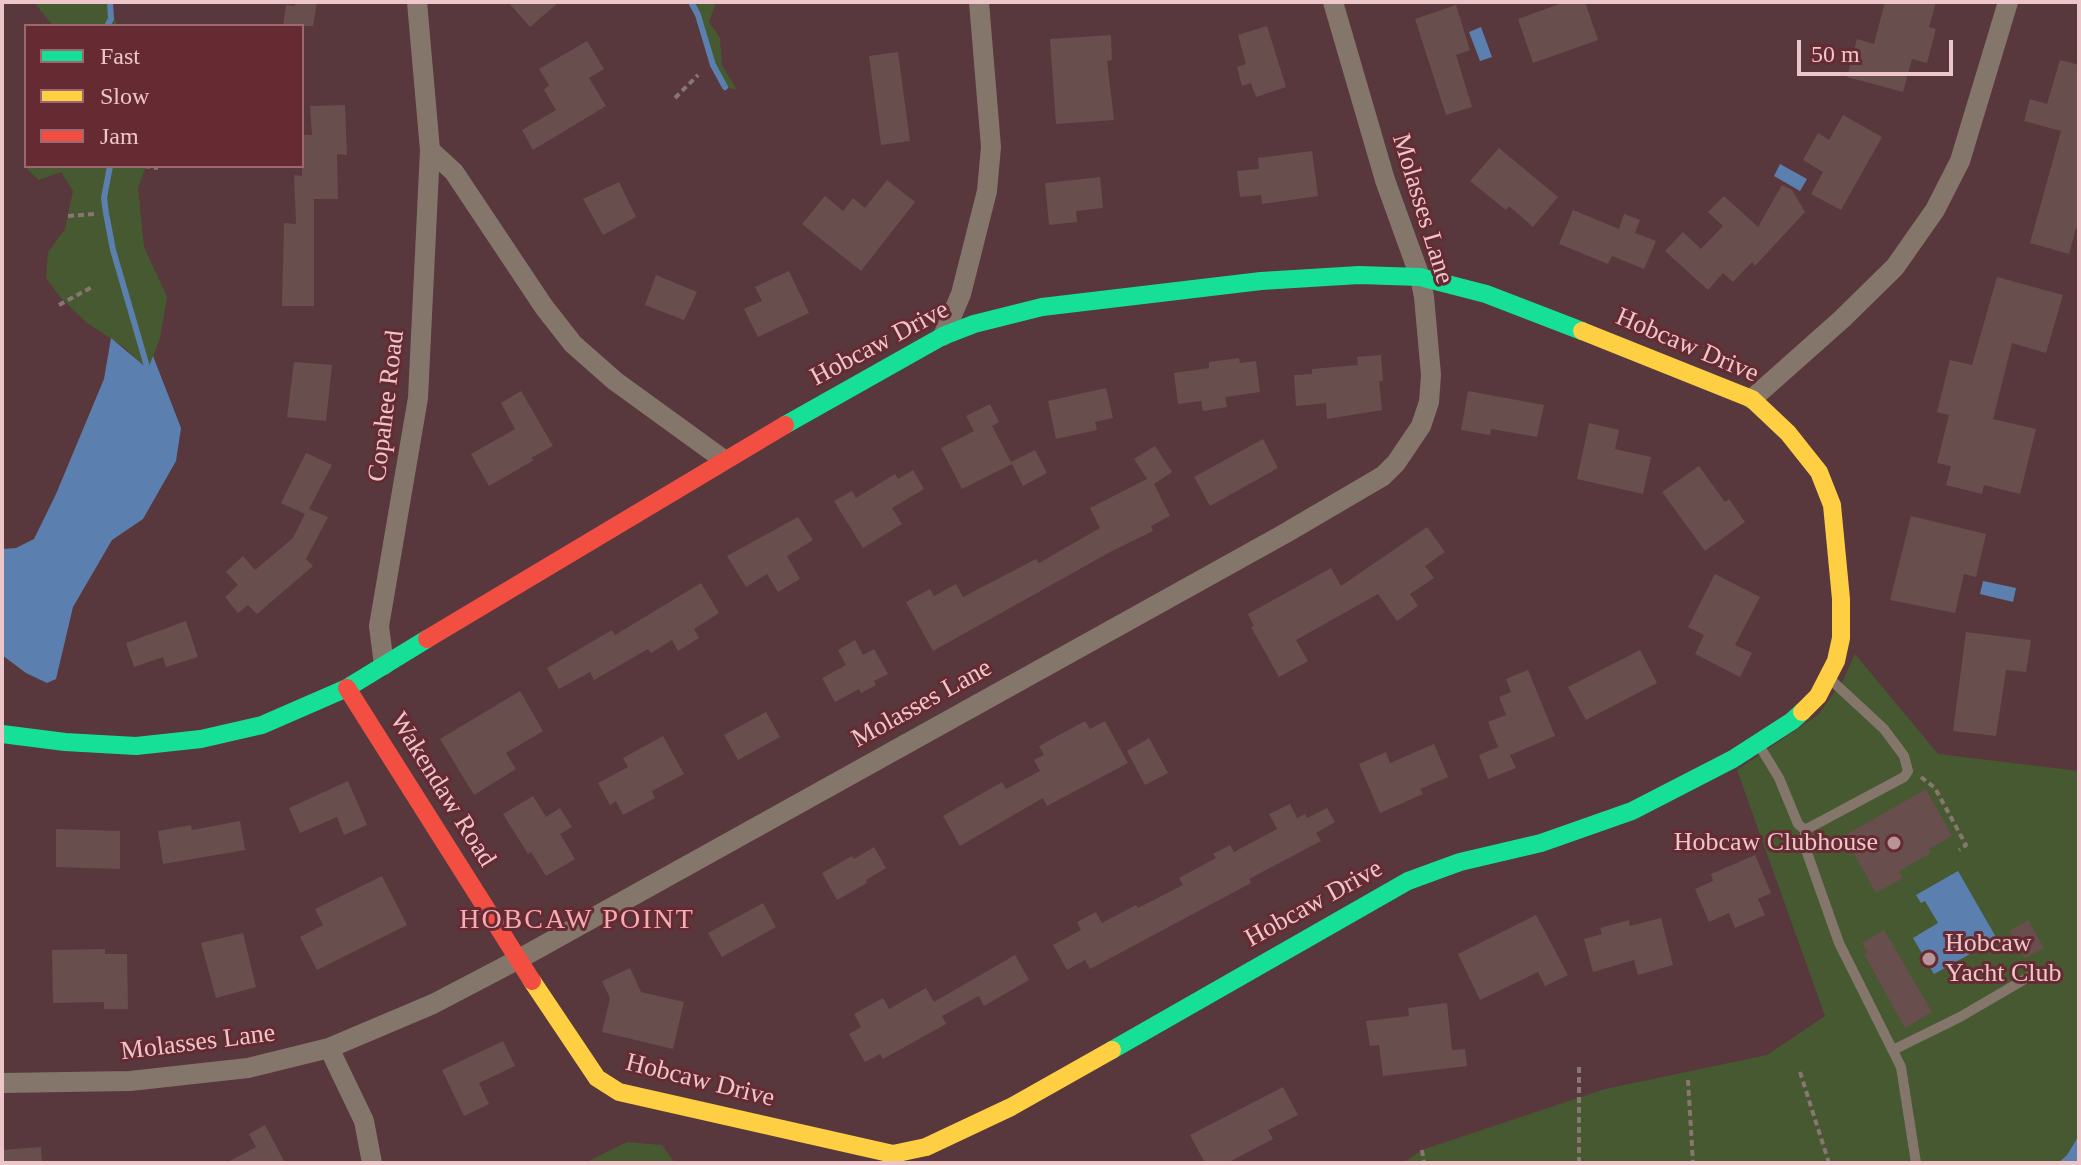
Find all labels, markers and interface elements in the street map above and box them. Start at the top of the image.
legend [24,24,304,168]
scale bar [1801,24,1957,74]
text: 50 m [1811,41,1860,67]
text: Fast [100,43,140,69]
text: Slow [100,83,149,109]
text: Jam [100,123,139,149]
street label: Molasses Lane [1384,130,1460,288]
street label: Hobcaw Drive [805,294,955,394]
street label: Hobcaw Drive [1611,302,1763,390]
street label: Copahee Road [362,328,412,484]
street label: Molasses Lane [847,653,997,755]
street label: Wakendaw Road [382,707,502,873]
place label: Hobcaw Clubhouse [1674,827,1878,859]
marker: Hobcaw Clubhouse [1885,834,1903,852]
street label: Hobcaw Drive [1240,853,1388,955]
district label: HOBCAW POINT [459,904,695,938]
place label: Hobcaw Yacht Club [1945,928,2062,990]
marker: Hobcaw Yacht Club [1920,950,1938,968]
street label: Molasses Lane [119,1018,277,1068]
street label: Hobcaw Drive [622,1047,778,1115]

